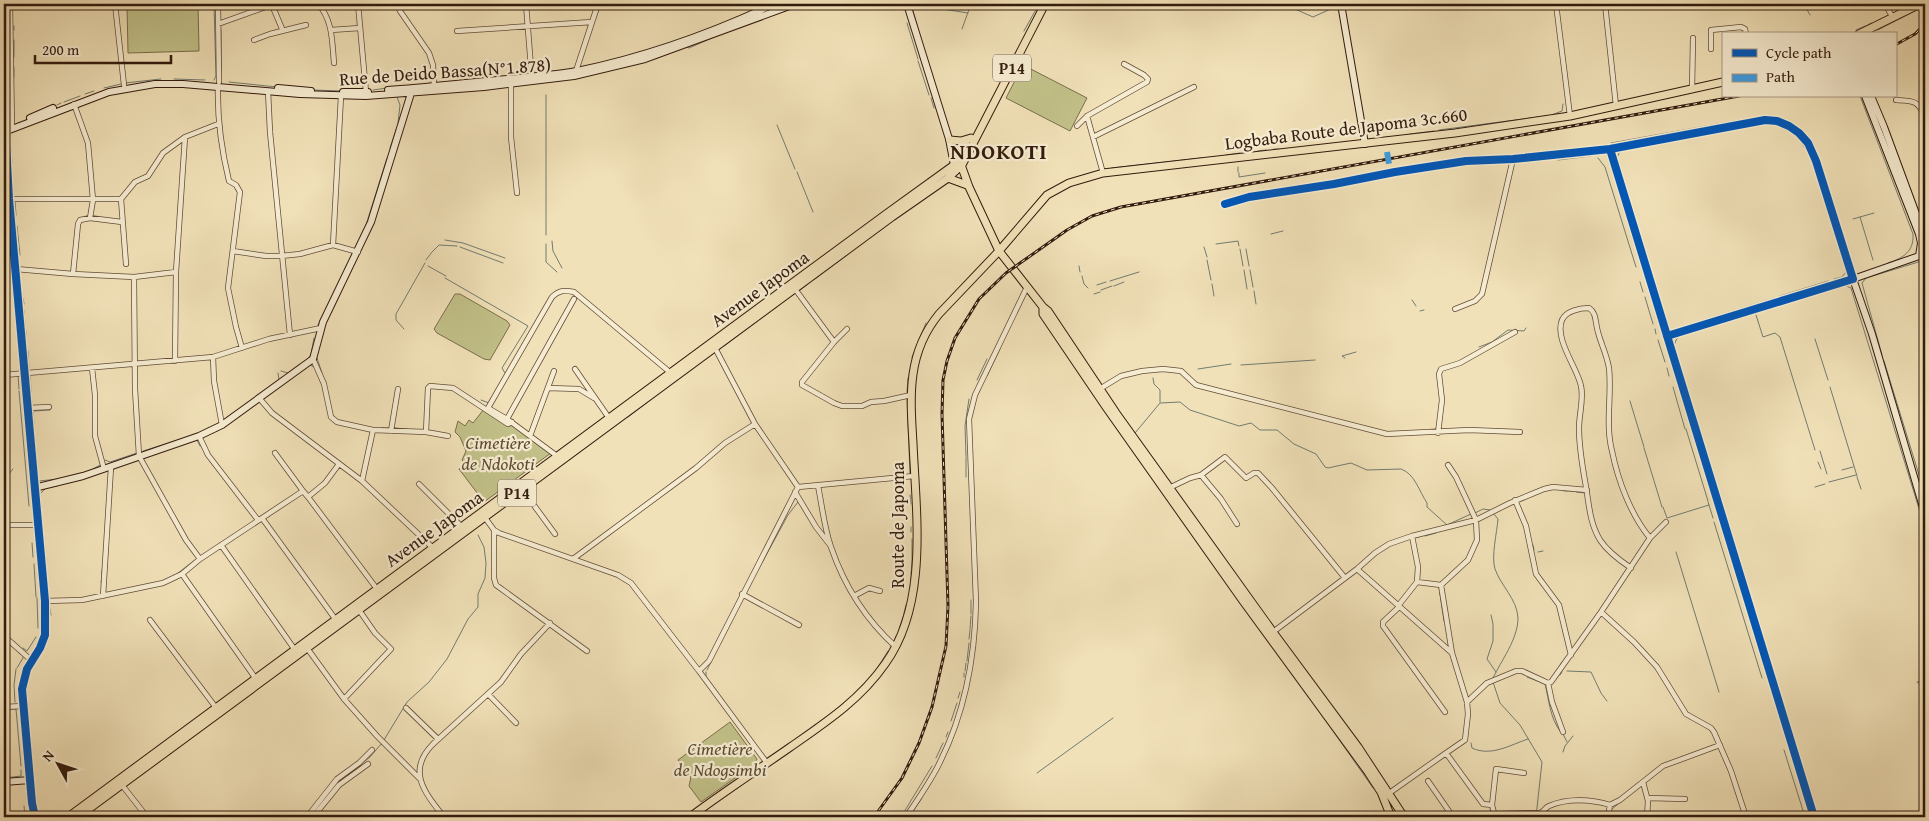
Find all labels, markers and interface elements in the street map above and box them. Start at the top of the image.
scale bar [35,32,171,64]
legend [1722,32,1896,98]
text: 200 m [42,39,80,60]
text: Cycle path [1766,42,1832,63]
street label: Rue de Deido Bassa(N°1.878) [338,51,552,92]
road number: P14 [993,54,1031,82]
text: Path [1766,66,1795,87]
street label: Logbaba Route de Japoma 3c.660 [1223,100,1469,157]
district label: NDOKOTI [950,135,1048,167]
street label: Avenue Japoma [705,243,815,333]
park label: Cimetière de Ndokoti [461,429,535,477]
street label: Route de Japoma [884,461,911,588]
road number: P14 [498,479,536,506]
street label: Avenue Japoma [379,483,489,573]
park label: Cimetière de Ndogsimbi [674,735,767,783]
north arrow [32,738,82,788]
text: N [37,745,59,766]

